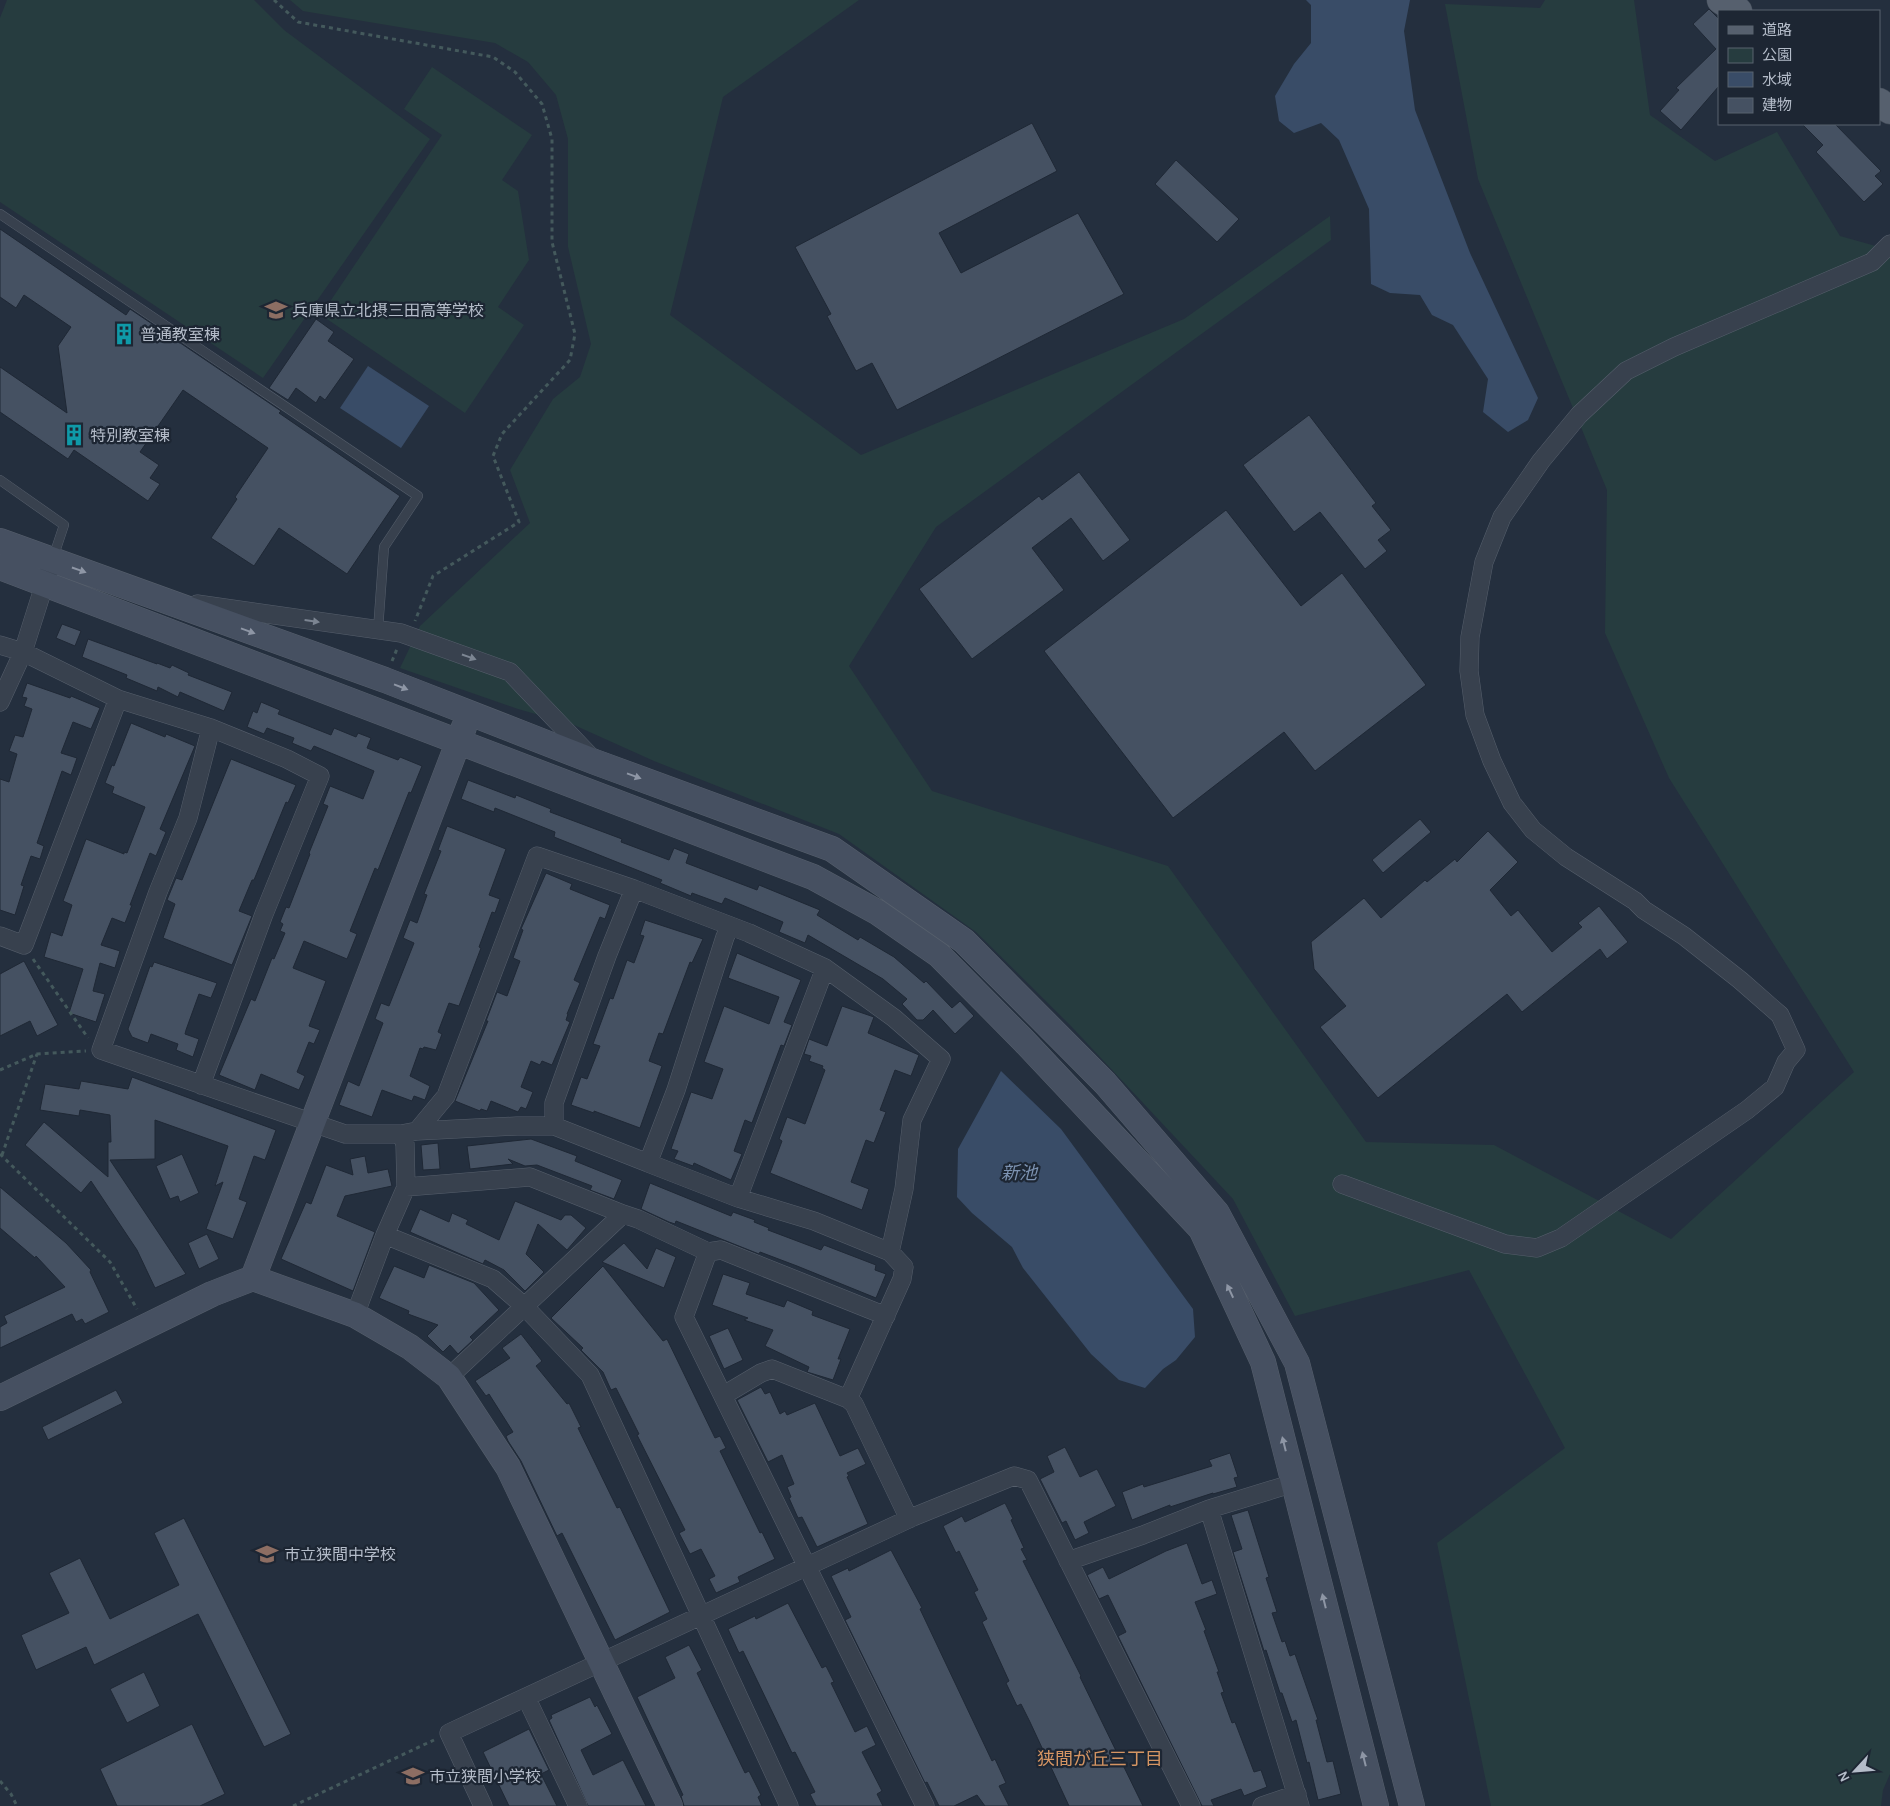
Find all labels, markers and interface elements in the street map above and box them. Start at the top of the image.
legend [1718,10,1880,125]
text: 道路 [1762,21,1792,39]
text: 公園 [1762,46,1792,64]
text: 水域 [1762,71,1792,89]
text: 建物 [1762,96,1792,114]
school or university icon: 兵庫県立北摂三田高等学校 [263,297,289,323]
place label: 兵庫県立北摂三田高等学校 [292,301,484,320]
building icon: 普通教室棟 [111,321,137,347]
place label: 普通教室棟 [140,325,220,344]
building icon: 特別教室棟 [61,422,87,448]
place label: 特別教室棟 [90,426,170,445]
one-way arrow [71,567,86,574]
one-way arrow [304,617,320,625]
one-way arrow [241,627,256,635]
one-way arrow [462,654,477,661]
one-way arrow [394,683,409,691]
one-way arrow [627,772,642,780]
water label: 新池 [1001,1162,1039,1184]
one-way arrow [1226,1284,1234,1298]
one-way arrow [1280,1436,1288,1451]
school or university icon: 市立狭間中学校 [254,1541,280,1567]
place label: 市立狭間中学校 [284,1545,396,1564]
one-way arrow [1320,1594,1328,1609]
north arrow [1830,1746,1880,1796]
district label: 狭間が丘三丁目 [1037,1748,1163,1770]
one-way arrow [1359,1751,1367,1766]
school or university icon: 市立狭間小学校 [400,1763,426,1789]
place label: 市立狭間小学校 [429,1767,541,1786]
text: N [1834,1768,1854,1785]

